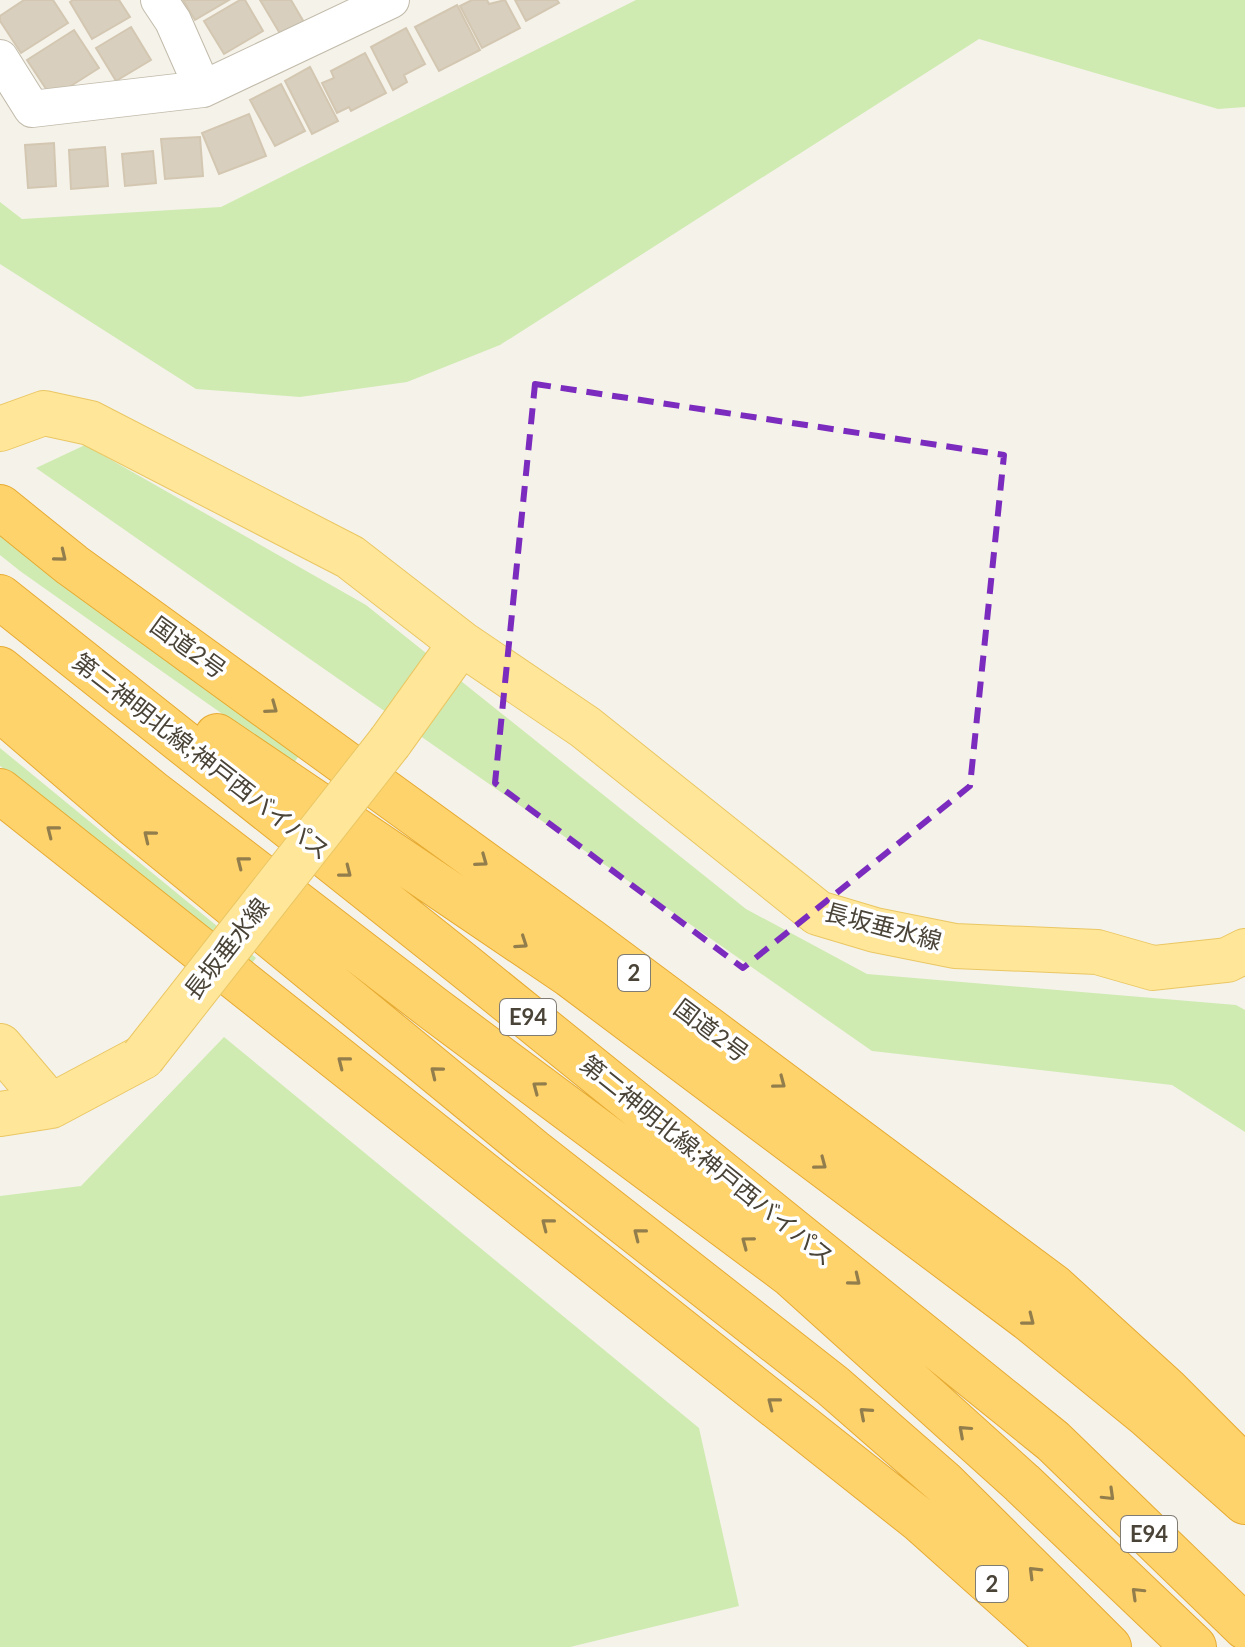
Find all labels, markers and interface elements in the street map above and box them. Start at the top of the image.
one-way arrow [52,546,66,561]
street label: 国道2号 [146,610,232,684]
street label: 第二神明北線;神戸西バイパス [68,647,336,865]
one-way arrow [263,698,277,713]
one-way arrow [46,827,61,841]
one-way arrow [143,831,158,846]
one-way arrow [473,851,487,866]
one-way arrow [236,857,251,871]
one-way arrow [337,862,351,877]
street label: 長坂垂水線 [177,892,274,1004]
street label: 長坂垂水線 [822,896,945,955]
one-way arrow [514,933,528,948]
road number: 2 [618,955,650,991]
street label: 国道2号 [669,992,755,1067]
road number: E94 [500,999,556,1035]
street label: 第二神明北線;神戸西バイパス [575,1049,841,1271]
one-way arrow [337,1058,352,1072]
one-way arrow [431,1067,445,1082]
one-way arrow [772,1073,786,1087]
one-way arrow [533,1082,547,1096]
one-way arrow [813,1154,827,1168]
one-way arrow [542,1219,556,1234]
one-way arrow [633,1230,648,1244]
one-way arrow [741,1237,756,1252]
one-way arrow [845,1271,860,1285]
one-way arrow [1020,1310,1034,1325]
one-way arrow [768,1398,782,1413]
one-way arrow [859,1409,874,1423]
one-way arrow [959,1426,974,1440]
one-way arrow [1100,1486,1114,1501]
road number: E94 [1121,1516,1177,1552]
road number: 2 [976,1566,1008,1602]
one-way arrow [1029,1566,1044,1581]
one-way arrow [1132,1588,1146,1602]

